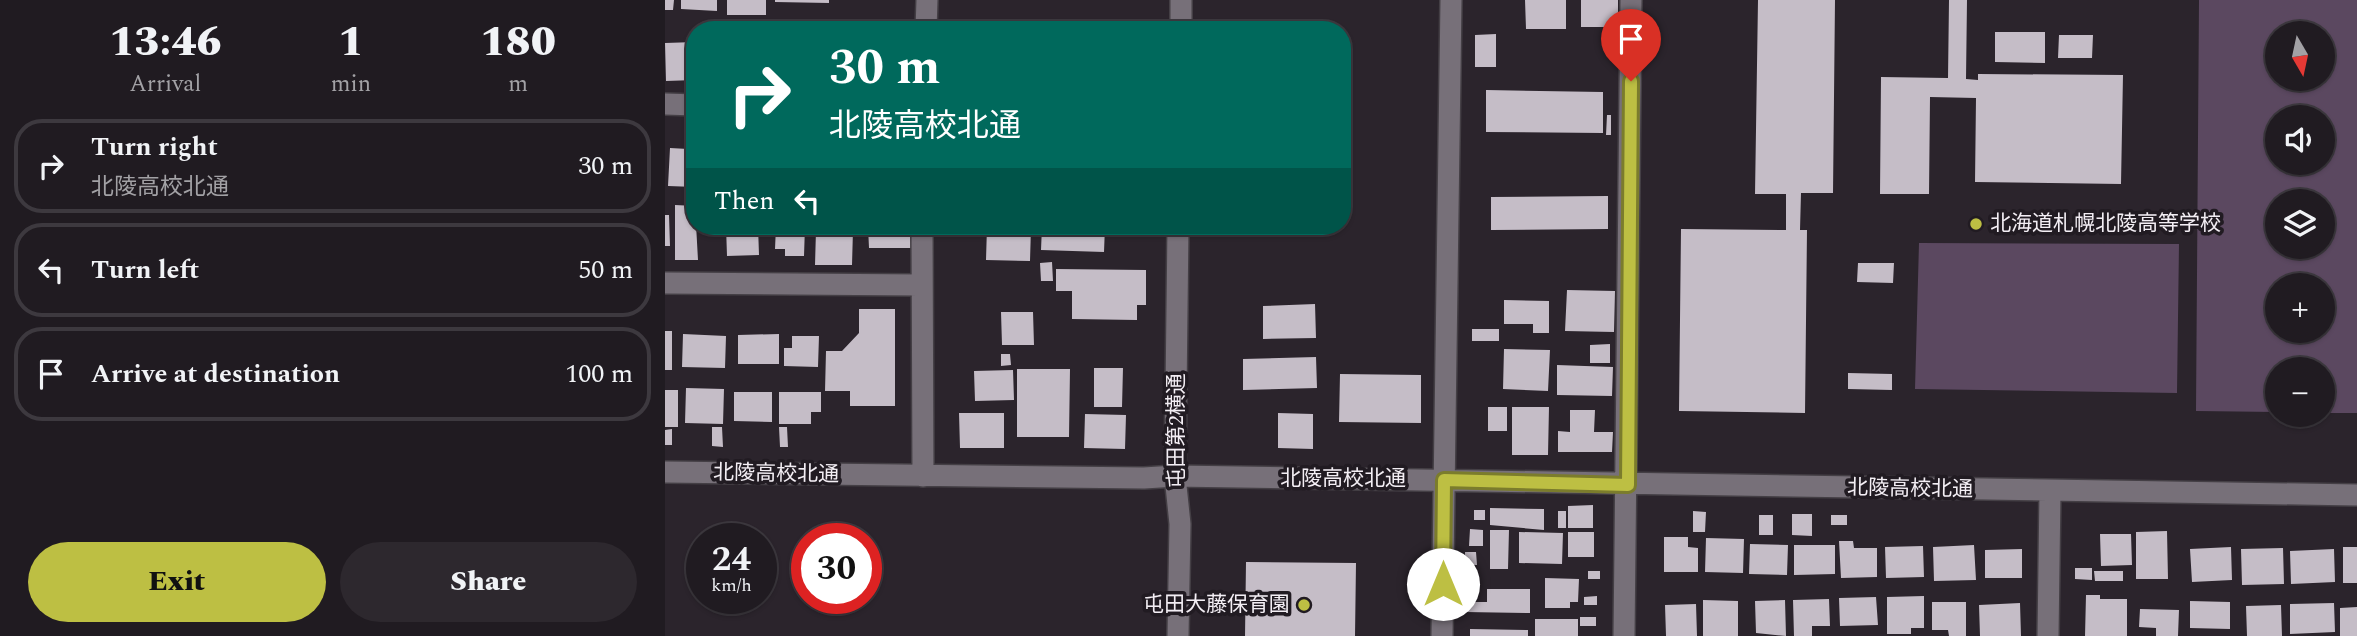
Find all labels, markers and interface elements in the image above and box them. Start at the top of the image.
pin [1601,9,1661,81]
text: 13:46 [109,11,222,74]
text: 1 [338,11,364,74]
text: 180 [480,11,556,74]
icon: arrive [1612,20,1650,58]
north arrow [2265,21,2335,91]
map controls [2265,21,2335,427]
text: 30 m [829,31,940,106]
icon: right [714,49,805,140]
text: Arrival [130,67,201,102]
text: min [331,67,371,102]
text: m [508,67,528,102]
text: 北陵高校北通 [829,102,1021,151]
button: sound [2265,105,2335,175]
text: Turn right [91,127,218,167]
text: 30 m [578,146,633,186]
icon: right [32,147,70,185]
text: 北陵高校北通 [91,170,229,205]
text: Then [714,181,774,221]
icon: left [788,182,826,220]
button: layers [2265,189,2335,259]
place label: 北海道札幌北陵高等学校 [1990,208,2221,240]
marker: 北海道札幌北陵高等学校 [1968,216,1984,232]
text: Turn left [91,250,199,290]
text: 50 m [578,250,633,290]
icon: left [32,251,70,289]
button: + [2265,273,2335,343]
text: Arrive at destination [91,354,340,394]
text: 100 m [565,354,633,394]
icon: arrive [32,355,70,393]
button: − [2265,357,2335,427]
street label: 屯田第2横通 [1161,373,1193,489]
street label: 北陵高校北通 [713,457,839,491]
street label: 北陵高校北通 [1280,463,1406,495]
street label: 北陵高校北通 [1847,472,1973,506]
speed limit sign: 30 [791,523,882,614]
text: 24 [712,533,751,586]
button: Exit [28,542,326,622]
button: Share [340,542,637,622]
position arrow [1406,547,1480,621]
text: km/h [711,572,752,599]
place label: 屯田大藤保育園 [1143,589,1290,621]
marker: 屯田大藤保育園 [1296,597,1312,613]

